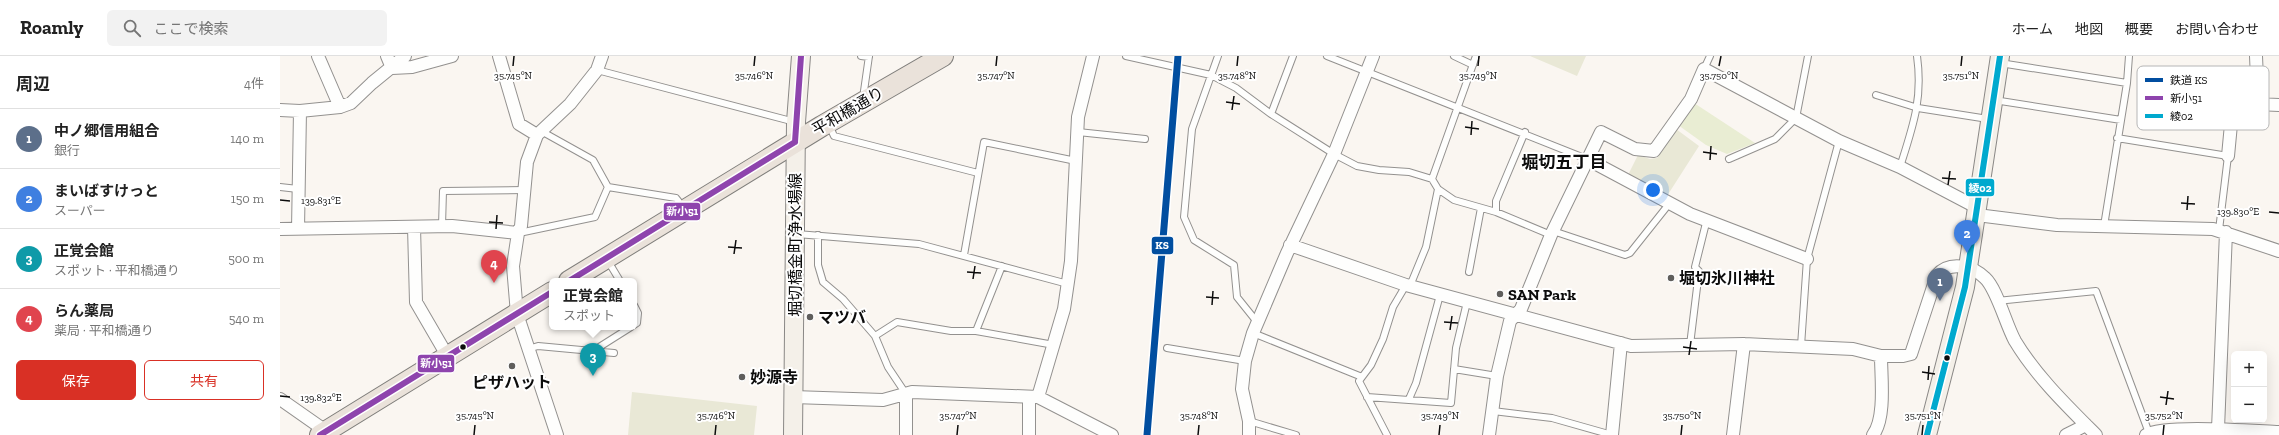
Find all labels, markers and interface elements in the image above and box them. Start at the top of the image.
search box [107,10,387,46]
text: Roamly [20,16,83,39]
icon: search [121,17,143,39]
text: ここで検索 [153,20,228,38]
text: ホーム [2011,21,2053,38]
text: 地図 [2075,21,2103,38]
text: 概要 [2125,21,2153,38]
text: お問い合わせ [2175,21,2259,38]
legend [2137,66,2269,130]
text: 35.745°N [494,70,533,82]
text: 35.746°N [735,70,774,82]
text: 35.747°N [977,70,1015,82]
text: 35.748°N [1218,70,1257,82]
text: 35.749°N [1459,70,1498,82]
text: 35.750°N [1700,70,1739,82]
text: 35.751°N [1943,70,1980,82]
text: 周辺 [16,74,50,94]
text: 鉄道 KS [2170,74,2208,87]
text: 4件 [244,76,264,91]
street label: 平和橋通り [809,83,887,139]
text: 新小51 [2170,92,2203,105]
text: 綾02 [2170,110,2193,123]
text: 中ノ郷信用組合 [54,122,159,140]
text: 1 [26,131,32,146]
text: 140 m [230,131,264,146]
text: 銀行 [54,143,80,158]
district label: 堀切五丁目 [1522,152,1607,172]
street label: 堀切橋金町浄水場線 [786,173,805,317]
line badge: 綾02 [1965,178,1995,197]
your location [1643,180,1663,200]
text: まいばすけっと [54,182,159,200]
text: 綾02 [1968,182,1992,195]
text: 2 [26,191,32,206]
text: 150 m [231,191,264,206]
text: 139.831°E [301,195,341,207]
line badge: 新小51 [663,202,701,221]
text: スーパー [54,203,106,218]
text: 新小51 [666,205,699,218]
text: 139.830°E [2217,206,2259,218]
pin: 2 [1954,220,1980,253]
line badge: KS [1151,236,1174,255]
text: KS [1155,239,1169,252]
text: 正覚会館 [54,242,114,260]
pin: 4 [481,250,507,283]
text: 3 [26,251,32,266]
text: 500 m [228,251,264,266]
text: スポット · 平和橋通り [54,263,180,278]
pin: 1 [1927,268,1953,301]
place label: 堀切氷川神社 [1679,269,1775,288]
marker: 堀切氷川神社 [1666,273,1676,283]
popup [549,278,637,330]
place label: SAN Park [1508,285,1576,304]
text: 正覚会館 [563,287,623,305]
marker: SAN Park [1495,289,1505,299]
text: らん薬局 [54,302,114,320]
text: スポット [563,308,615,323]
place label: マツバ [818,308,866,327]
text: 4 [25,311,33,326]
text: 540 m [229,311,264,326]
marker: マツバ [805,312,815,322]
text: 薬局 · 平和橋通り [54,323,154,338]
unlabelled marker [458,342,468,352]
pin: 3 [580,343,606,376]
map controls [2231,351,2267,423]
button: + [2231,351,2267,387]
unlabelled marker [1942,353,1952,363]
line badge: 新小51 [417,354,455,373]
text: 新小51 [420,357,453,370]
button: 保存 [16,360,136,400]
button: 共有 [144,360,264,400]
marker: ピザハット [507,361,517,371]
place label: 妙源寺 [750,368,798,387]
marker: 妙源寺 [737,372,747,382]
place label: ピザハット [472,373,552,392]
button: − [2231,387,2267,423]
text: 139.832°E [300,392,342,404]
text: 35.745°N [456,410,495,422]
text: 35.746°N [697,410,736,422]
text: 35.747°N [939,410,977,422]
text: 35.748°N [1180,410,1219,422]
text: 35.749°N [1421,410,1460,422]
text: 35.750°N [1663,410,1702,422]
text: 35.751°N [1905,410,1942,422]
text: 35.752°N [2145,410,2184,422]

